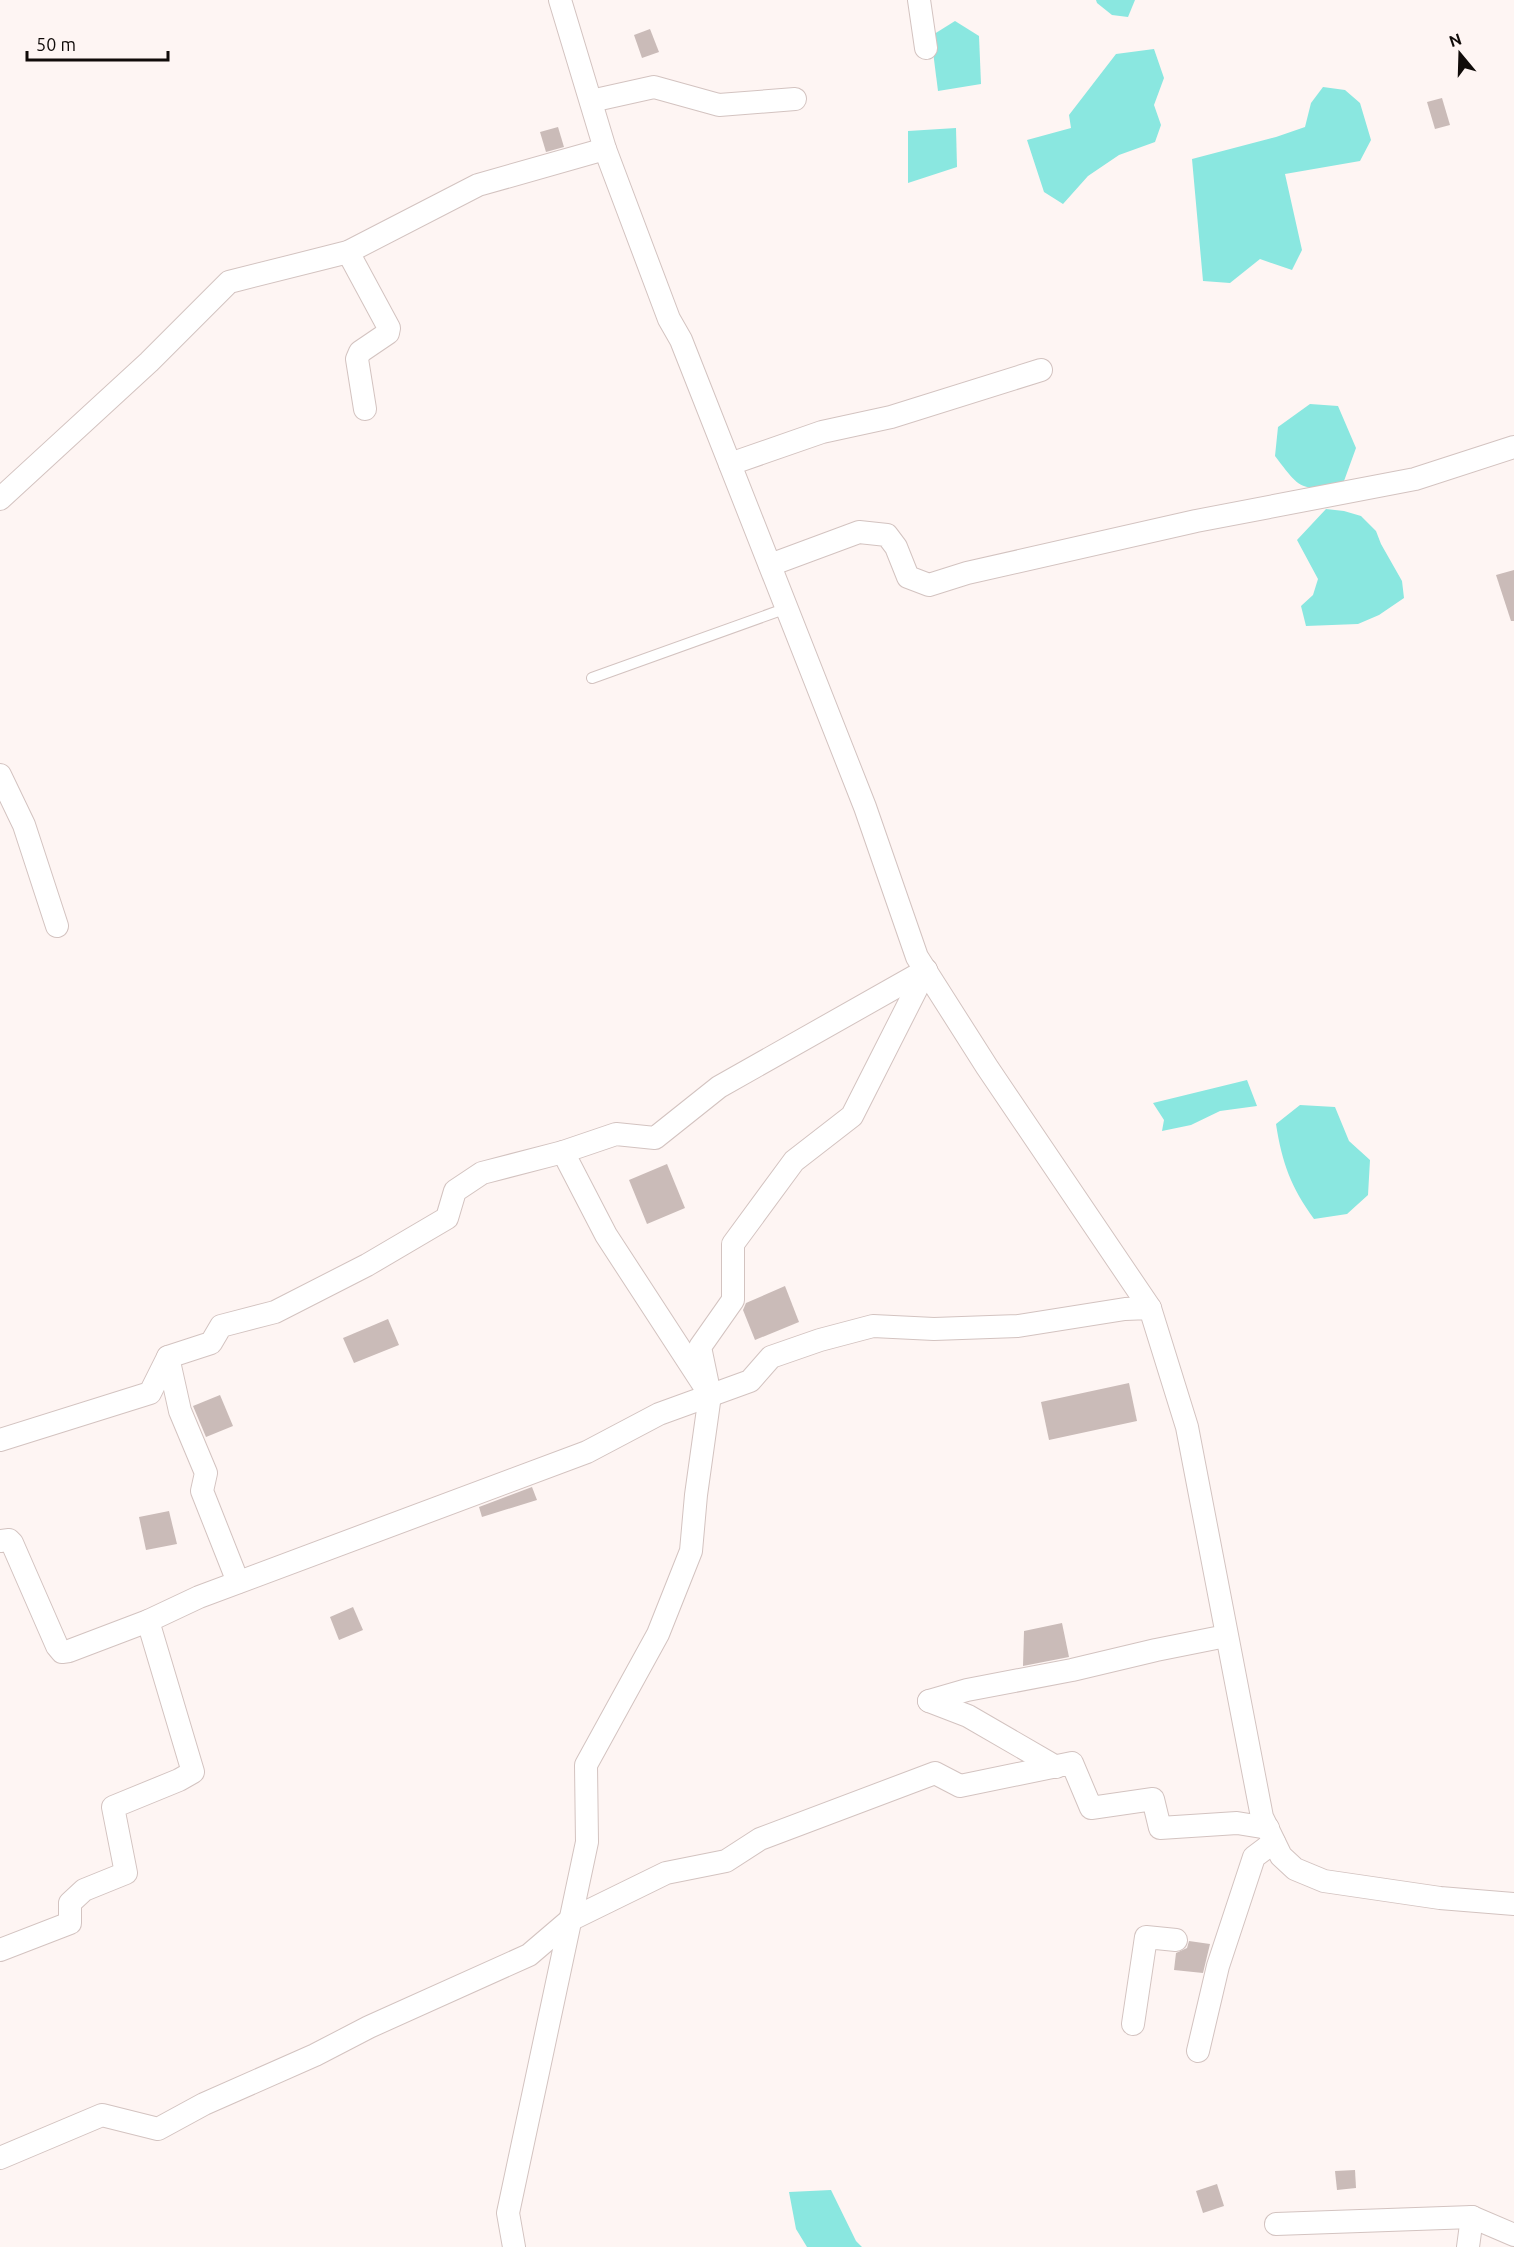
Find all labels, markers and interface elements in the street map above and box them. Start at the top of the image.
scale bar [27,24,168,62]
north arrow [1430,24,1490,84]
text: N [1447,29,1464,50]
text: 50 m [36,34,76,54]

